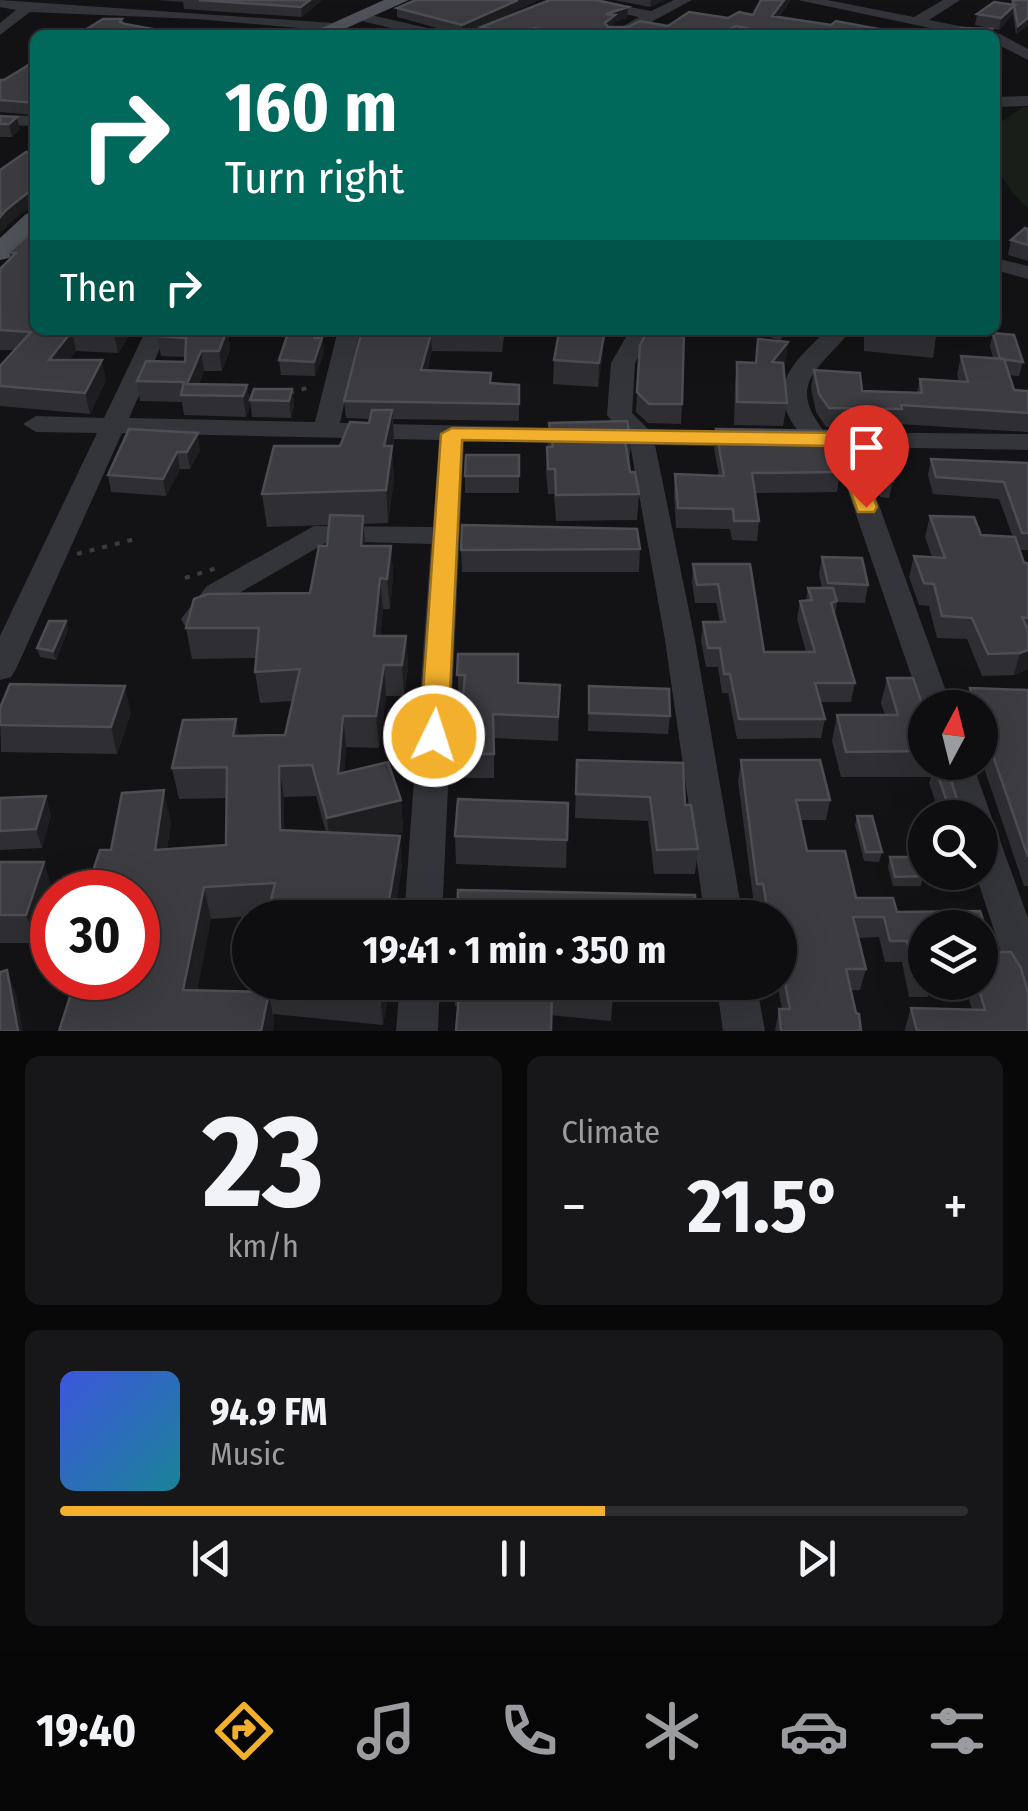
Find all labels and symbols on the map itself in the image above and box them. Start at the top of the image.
pin [824,405,909,508]
position arrow [382,684,486,788]
north arrow [908,690,998,780]
speed limit sign: 30 [30,870,160,1000]

